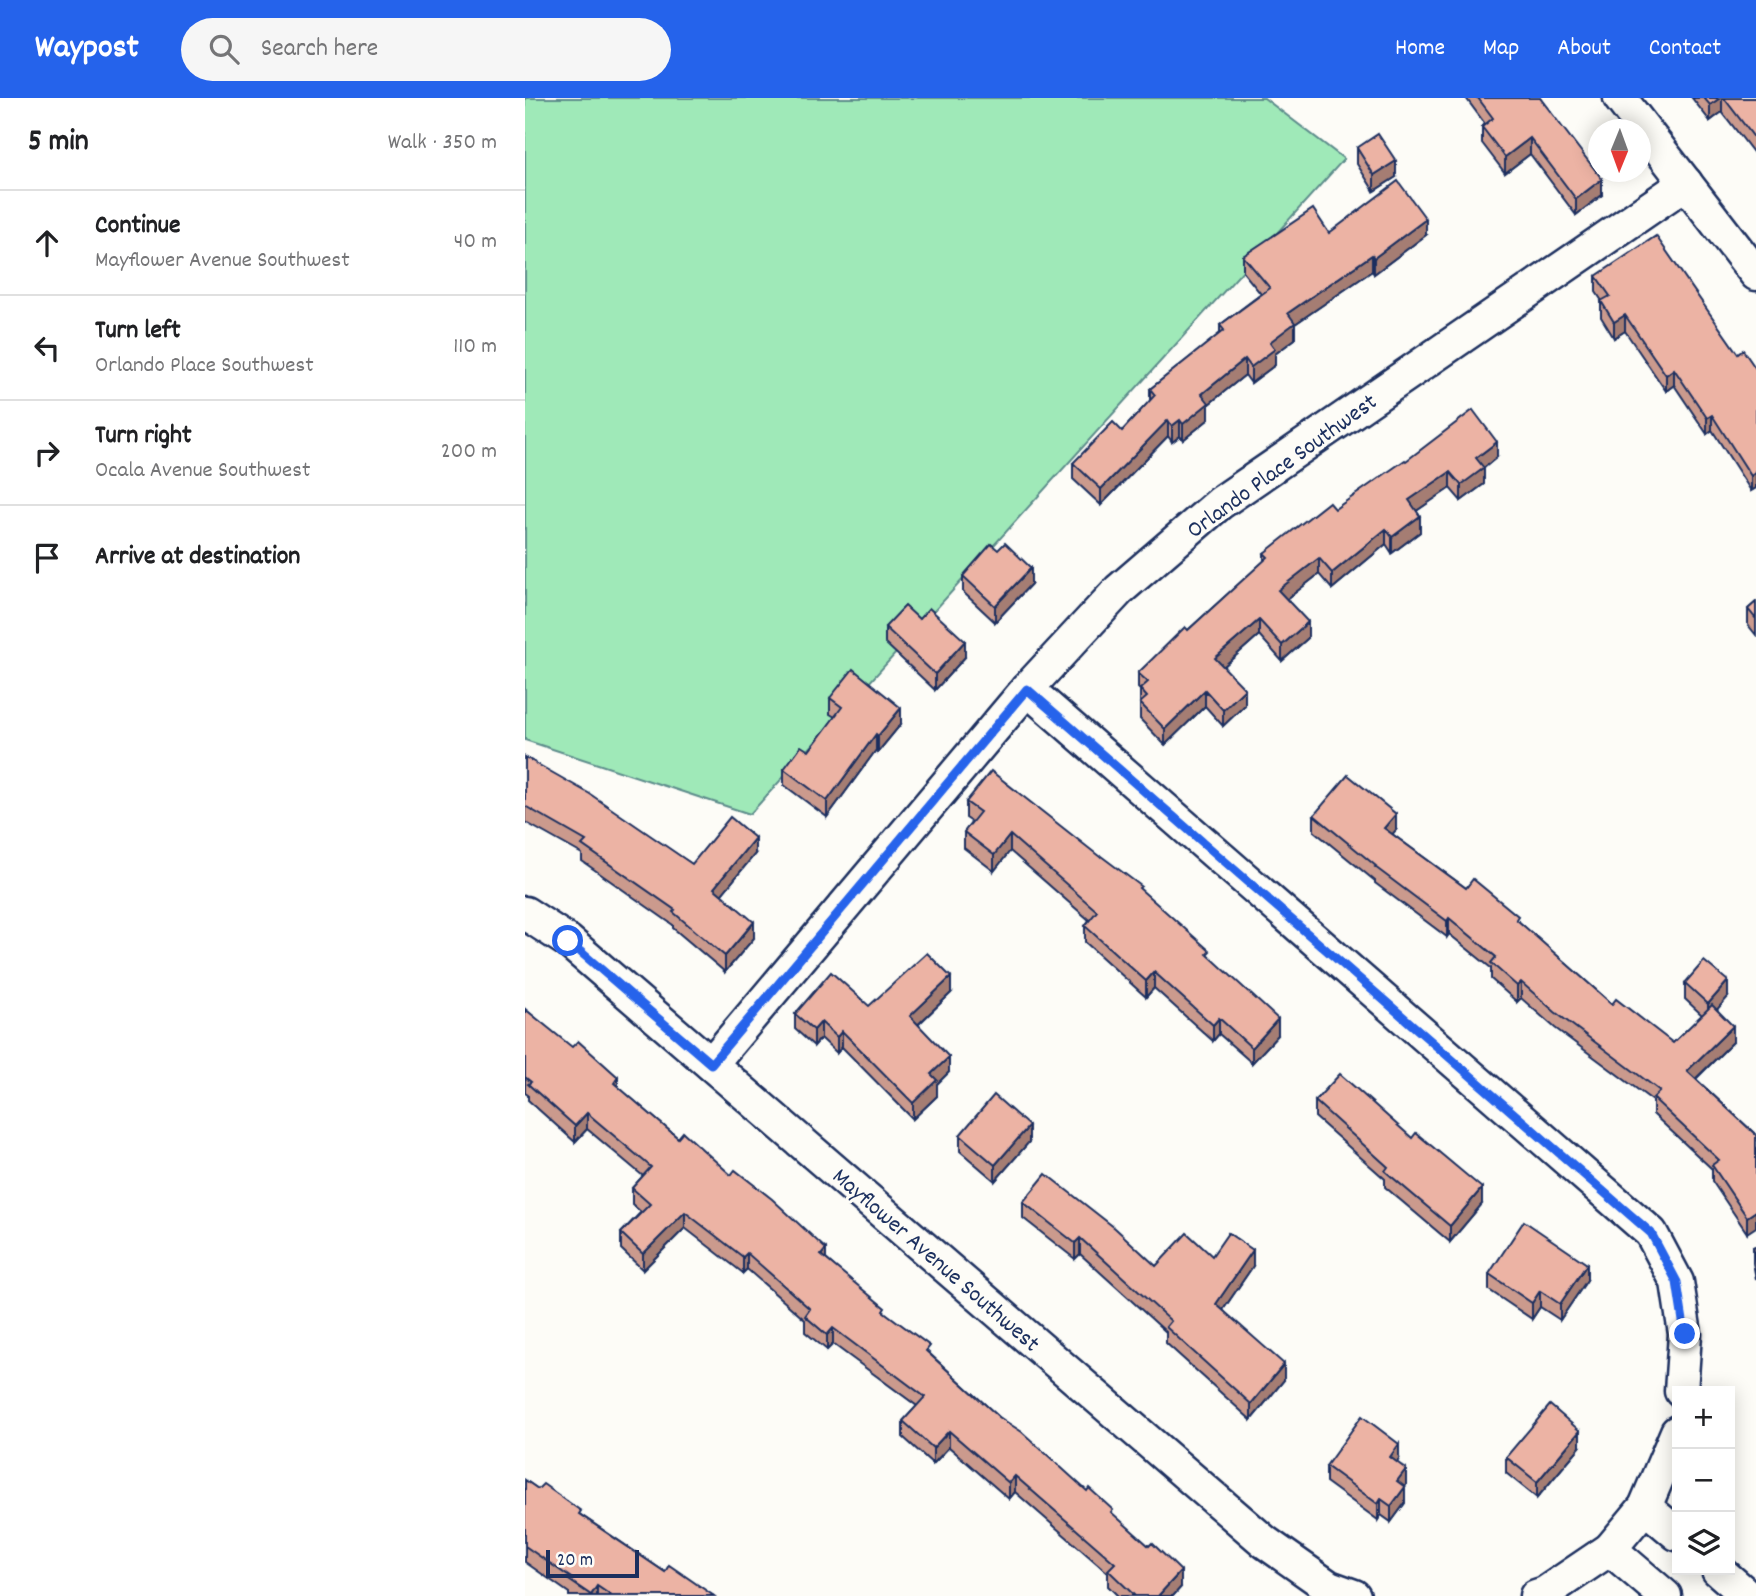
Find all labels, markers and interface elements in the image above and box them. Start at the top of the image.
search box [181,18,671,81]
text: Waypost [35,26,139,73]
icon: search [205,30,243,68]
text: Search here [261,31,378,68]
text: Home [1395,32,1445,66]
text: Map [1483,32,1519,66]
text: About [1557,32,1611,66]
text: Contact [1649,32,1721,66]
north arrow [1588,119,1651,182]
text: 5 min [28,122,89,165]
text: Walk · 350 m [388,127,497,160]
text: Continue [95,208,180,245]
icon: ahead [28,224,66,262]
text: 40 m [454,226,497,259]
text: Mayflower Avenue Southwest [95,245,350,278]
text: Turn left [95,313,181,350]
icon: left [28,329,66,367]
text: 110 m [453,331,497,364]
text: Orlando Place Southwest [95,350,314,383]
street label: Orlando Place Southwest [1180,387,1385,548]
text: Turn right [95,418,192,455]
icon: right [28,434,66,472]
text: 200 m [441,436,497,469]
text: Ocala Avenue Southwest [95,455,310,488]
icon: arrive [28,539,66,577]
text: Arrive at destination [95,539,300,576]
route start [552,925,583,956]
street label: Mayflower Avenue Southwest [824,1161,1047,1361]
route end [1669,1318,1700,1349]
map controls [1672,1386,1735,1575]
button: + [1672,1386,1735,1449]
button: − [1672,1449,1735,1512]
button: layers [1672,1512,1735,1575]
scale bar [546,1547,639,1579]
text: 20 m [557,1548,593,1575]

